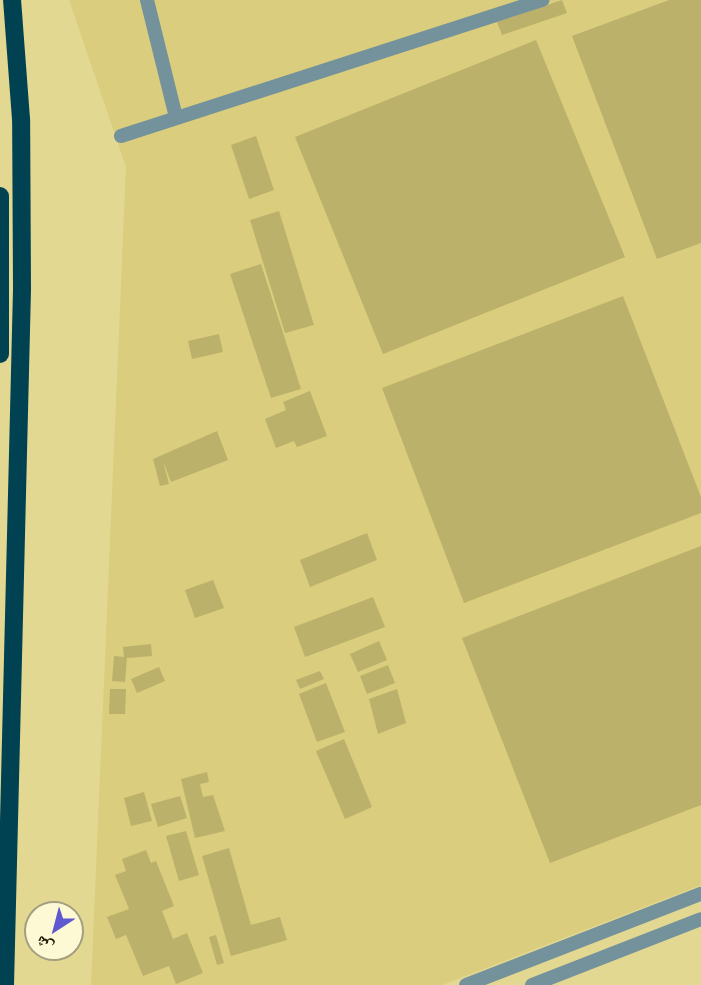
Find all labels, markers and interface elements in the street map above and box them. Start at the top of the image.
north arrow [24,901,84,961]
text: ش [32,932,56,956]

